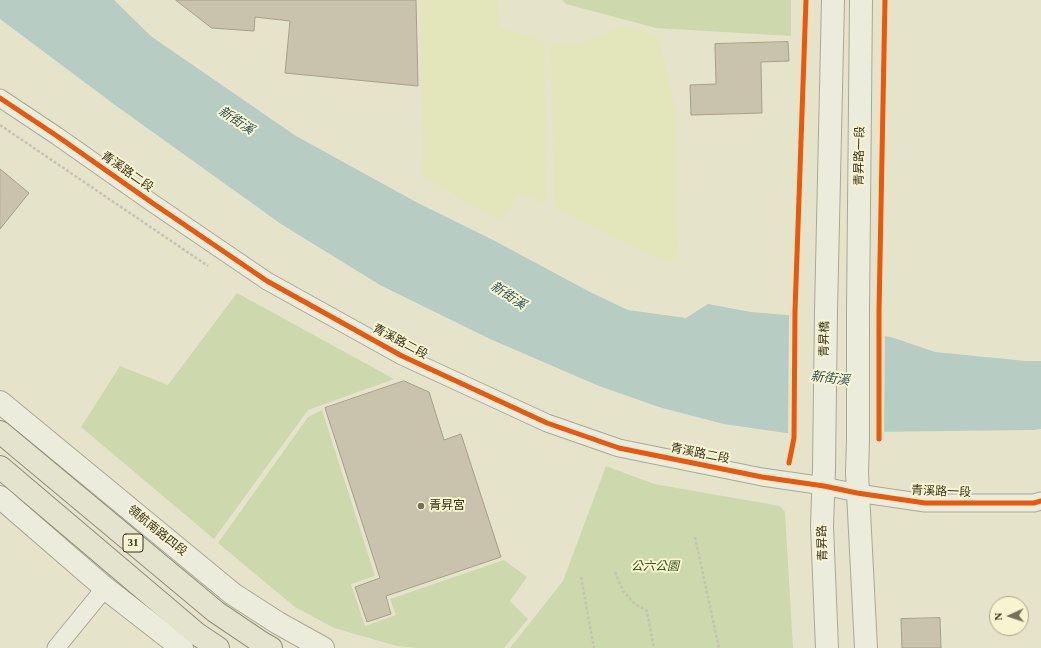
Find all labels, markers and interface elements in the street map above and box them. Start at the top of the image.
water label: 新街溪 [215,104,257,138]
street label: 青昇路一段 [852,126,868,186]
street label: 青溪路二段 [98,149,156,195]
water label: 新街溪 [487,279,529,313]
street label: 青昇橋 [817,321,833,357]
street label: 青溪路二段 [370,322,430,362]
water label: 新街溪 [810,369,850,389]
street label: 青溪路二段 [669,441,731,467]
street label: 青溪路一段 [911,484,971,500]
place label: 青昇宮 [429,499,465,513]
marker: 青昇宮 [416,501,426,511]
street label: 領航南路四段 [124,503,190,559]
street label: 青昇路 [815,525,831,561]
road number: 31 [123,534,143,552]
park label: 公六公園 [631,560,679,574]
north arrow [989,596,1029,636]
text: N [992,612,1004,621]

